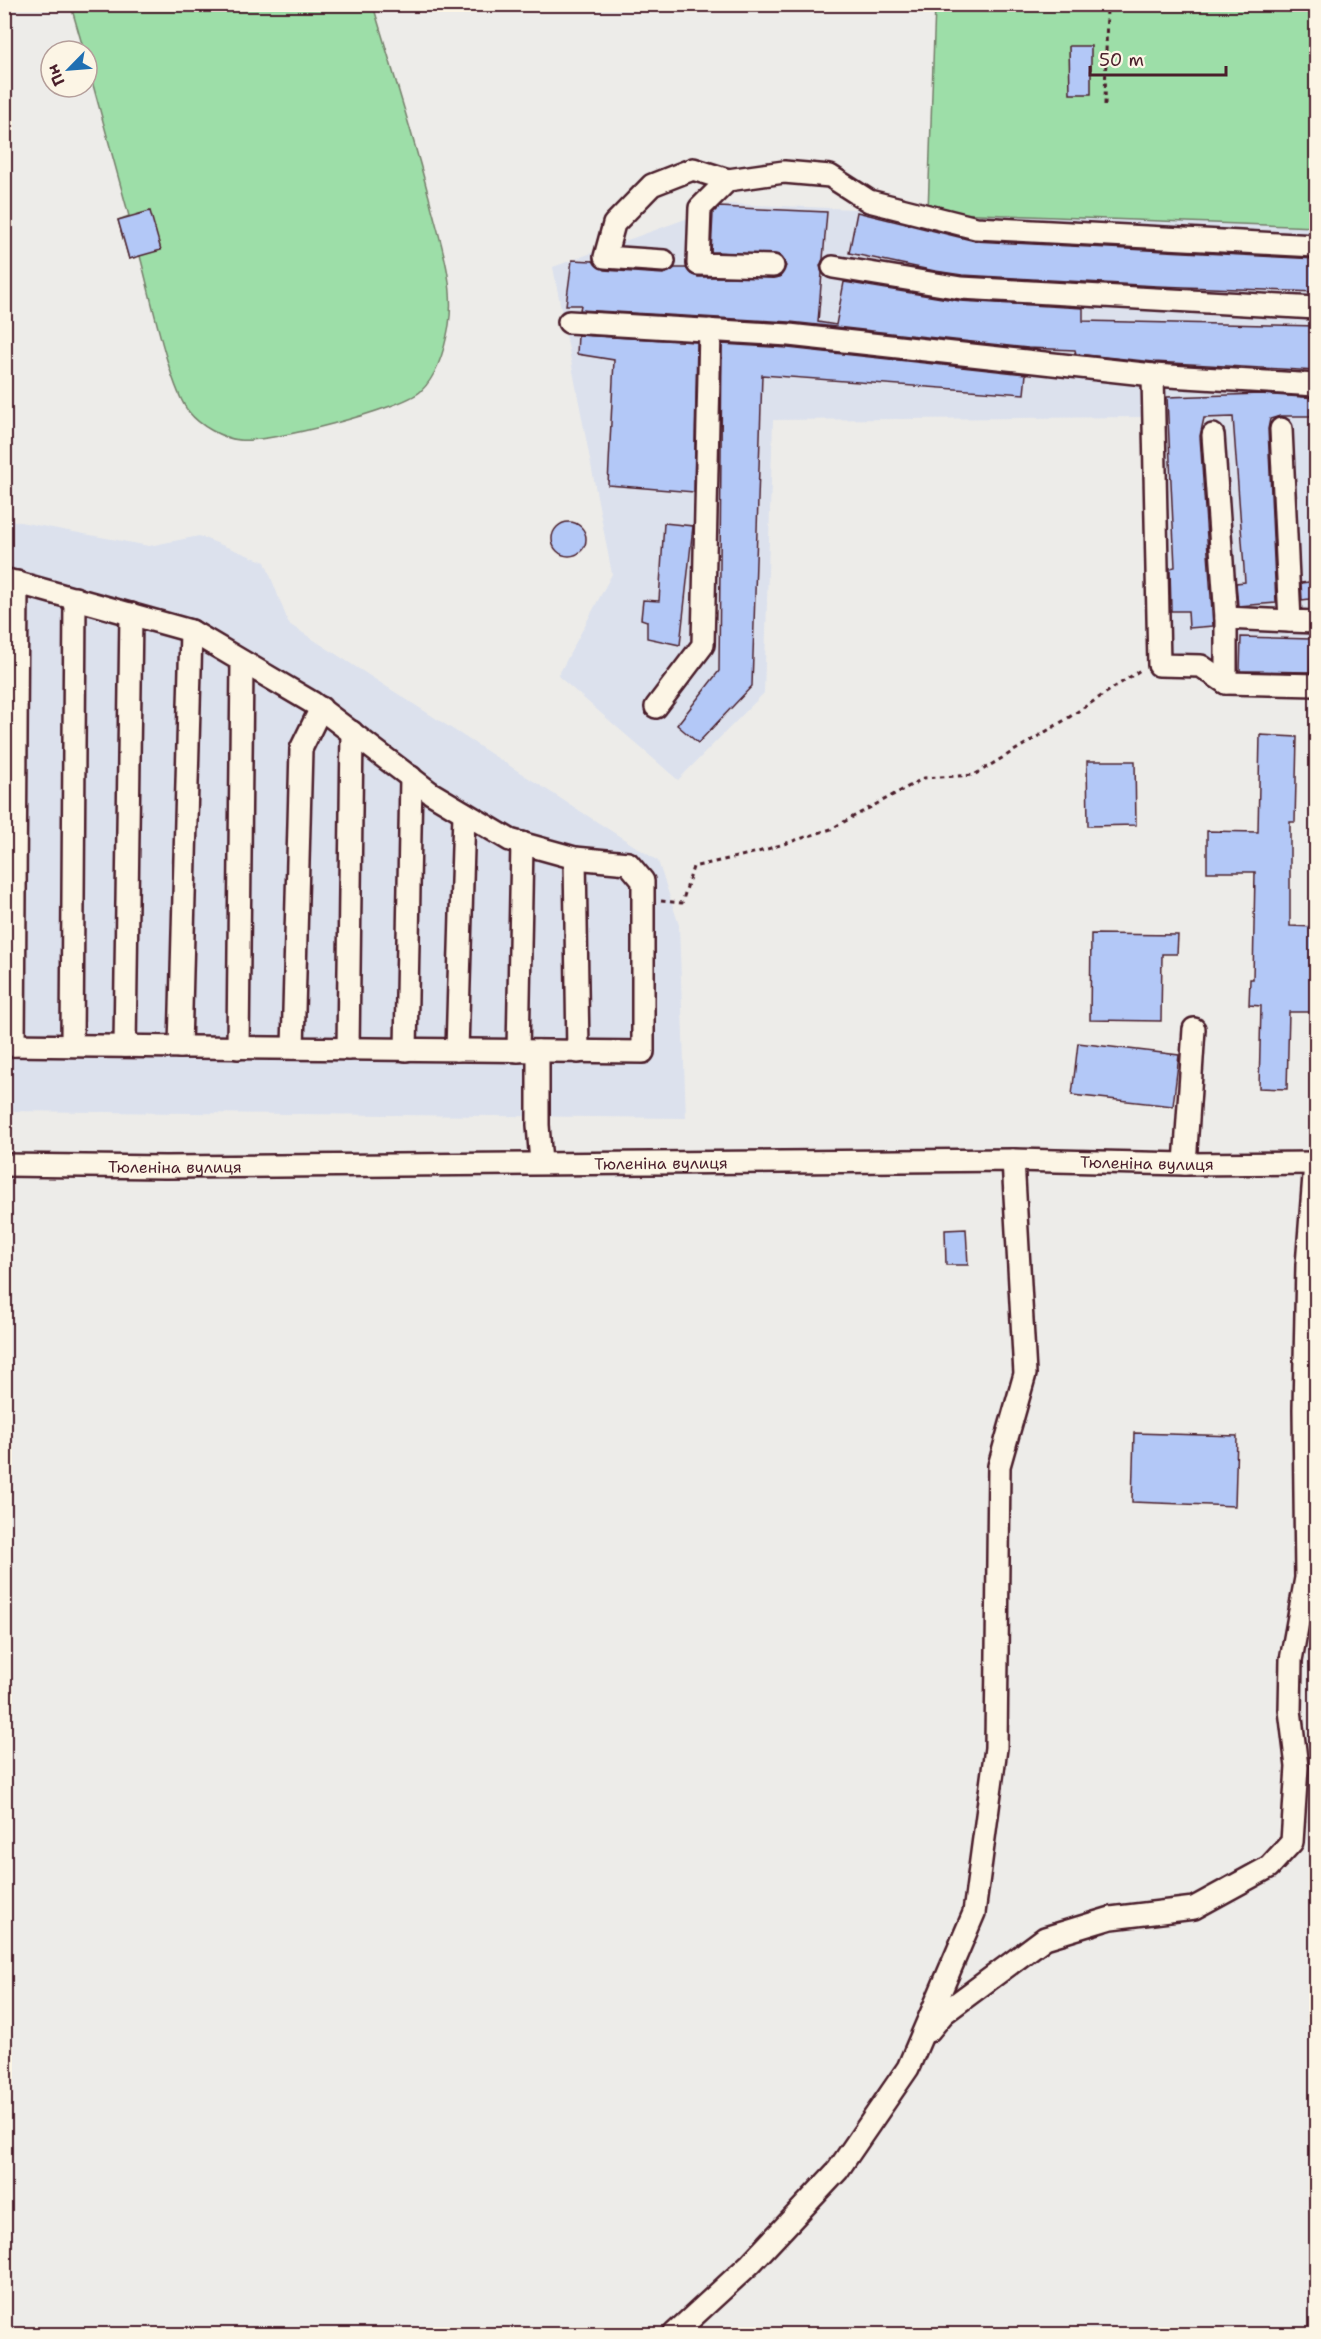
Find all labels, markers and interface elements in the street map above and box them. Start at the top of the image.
north arrow [39,39,99,99]
scale bar [1090,39,1226,77]
text: 50 m [1099,48,1144,72]
text: Пн [42,61,70,89]
street label: Тюленіна вулиця [1080,1151,1214,1175]
street label: Тюленіна вулиця [594,1152,728,1174]
street label: Тюленіна вулиця [108,1156,242,1178]

